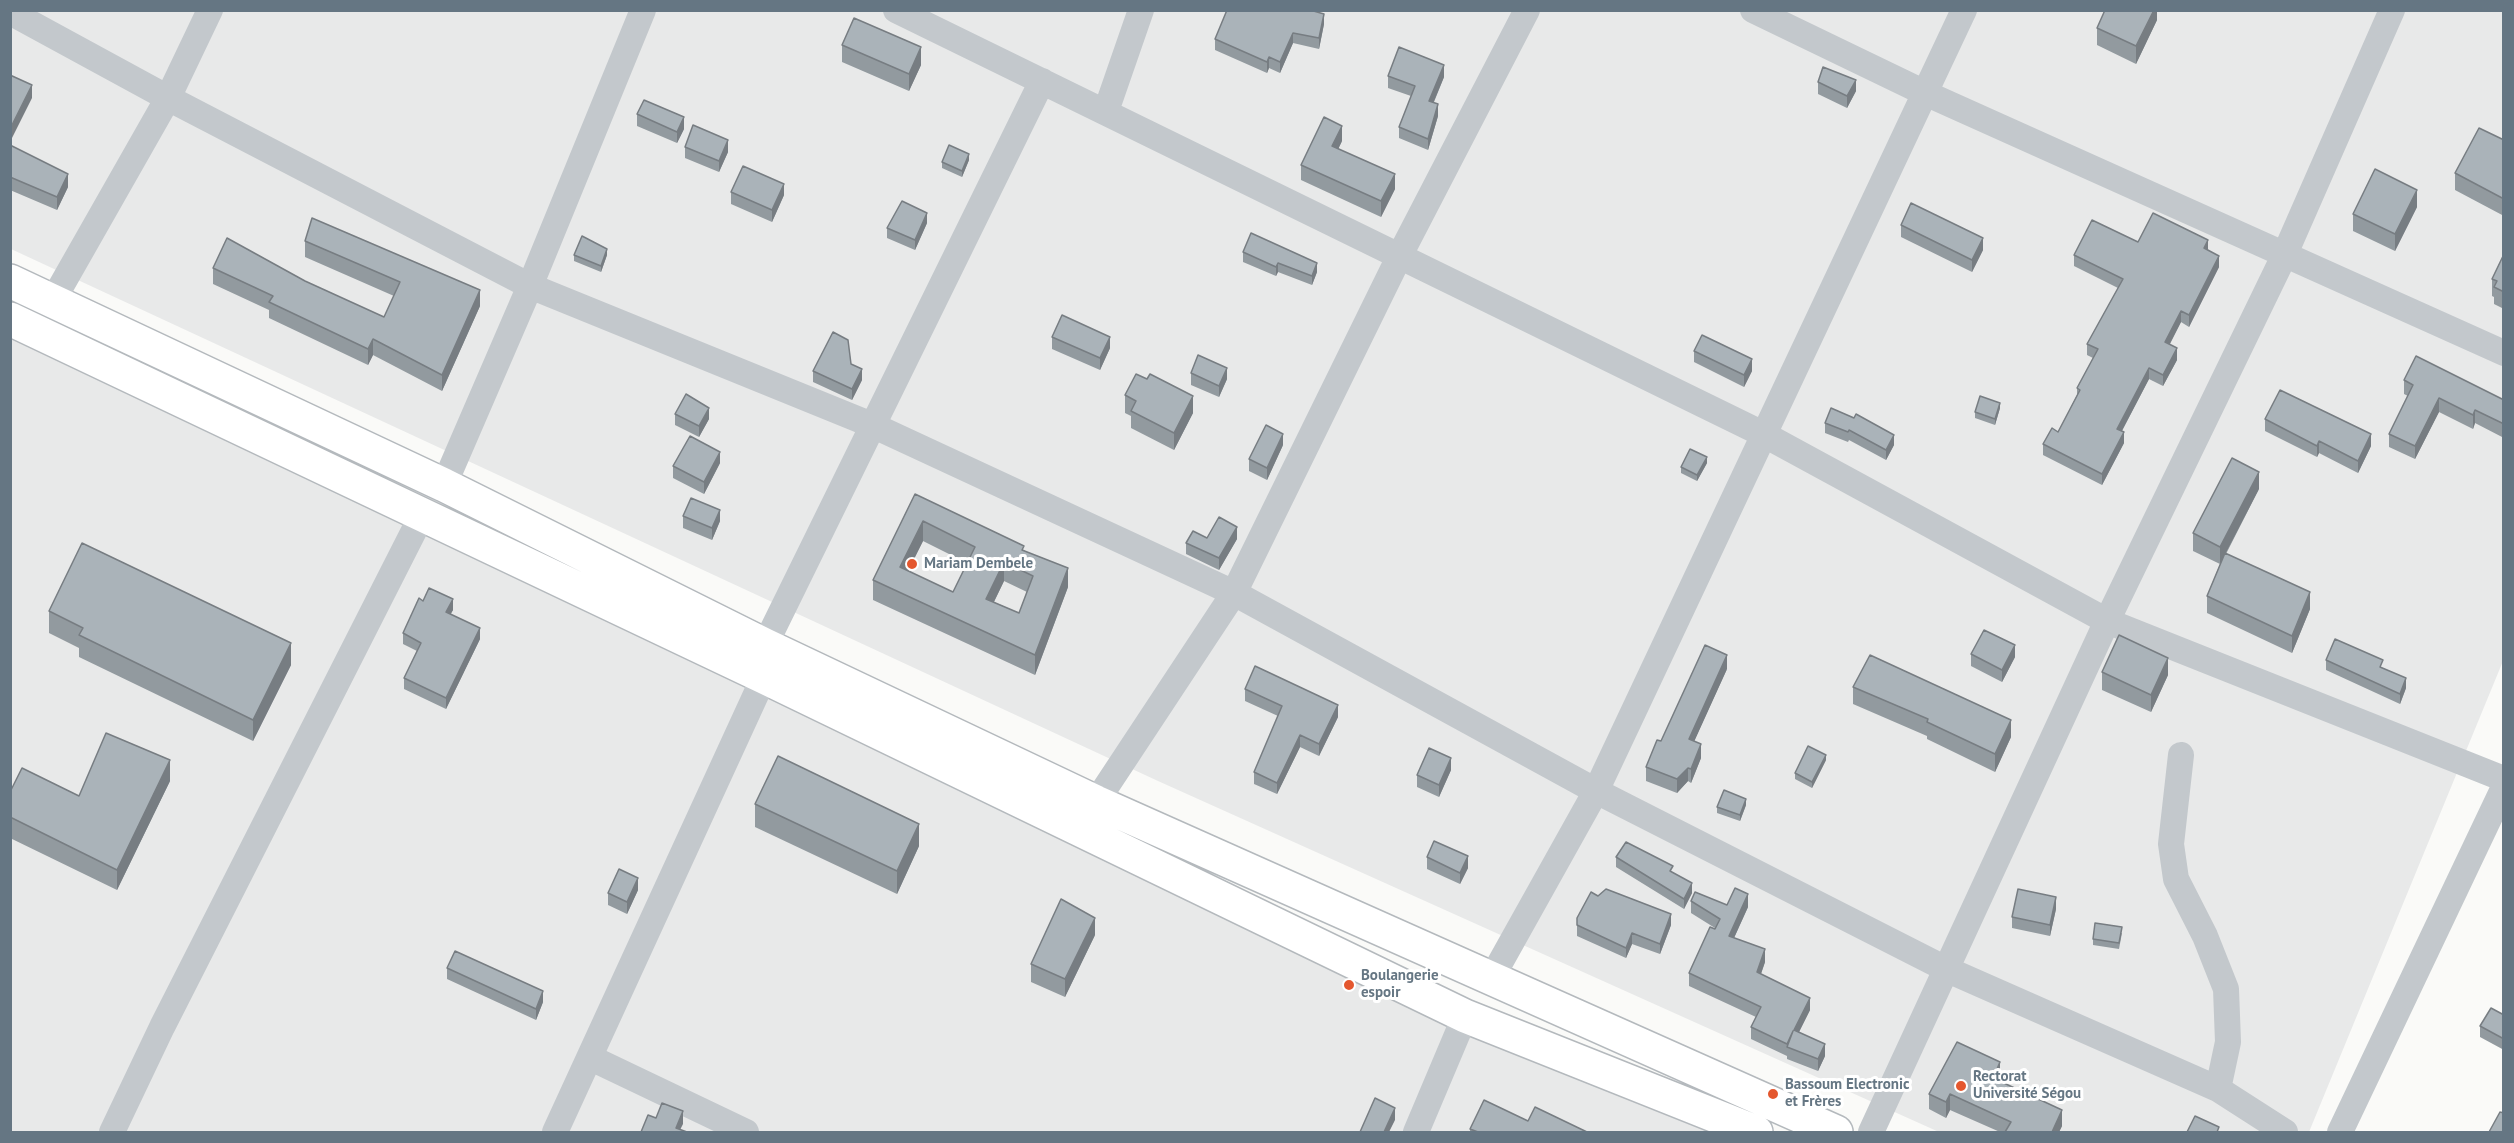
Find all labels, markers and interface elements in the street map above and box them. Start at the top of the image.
place label: Mariam Dembele [924,555,1033,573]
marker: Mariam Dembele [905,557,919,571]
place label: Boulangerie espoir [1361,967,1439,1002]
marker: Boulangerie espoir [1342,978,1356,992]
place label: Rectorat Université Ségou [1973,1068,2081,1103]
place label: Bassoum Electronic et Frères [1785,1076,1909,1111]
marker: Rectorat Université Ségou [1954,1079,1968,1093]
marker: Bassoum Electronic et Frères [1766,1087,1780,1101]

